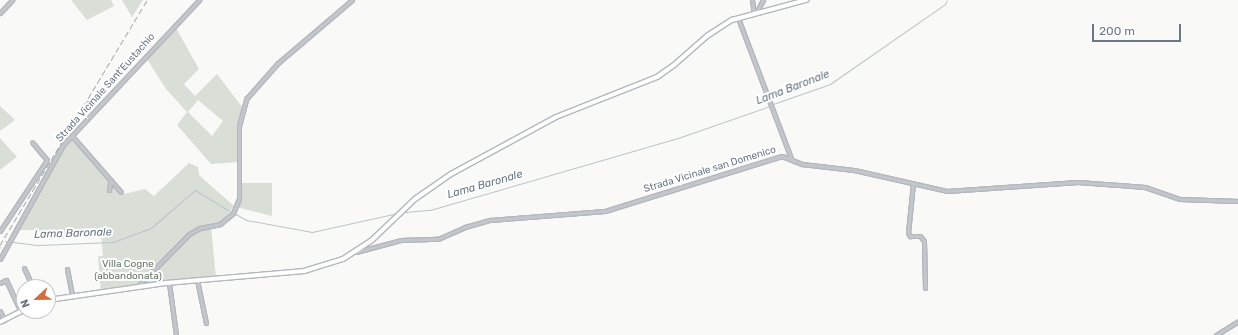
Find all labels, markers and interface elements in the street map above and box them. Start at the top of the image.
scale bar [1094,16,1183,42]
text: 200 m [1099,24,1135,38]
street label: Strada Vicinale Sant'Eustachio [54,31,158,145]
water label: Lama Baronale [754,68,832,108]
street label: Strada Vicinale san Domenico [642,144,778,196]
water label: Lama Baronale [446,168,524,202]
water label: Lama Baronale [34,226,112,242]
park label: Villa Cogne (abbandonata) [94,258,162,282]
north arrow [16,279,56,319]
text: N [18,297,33,309]

